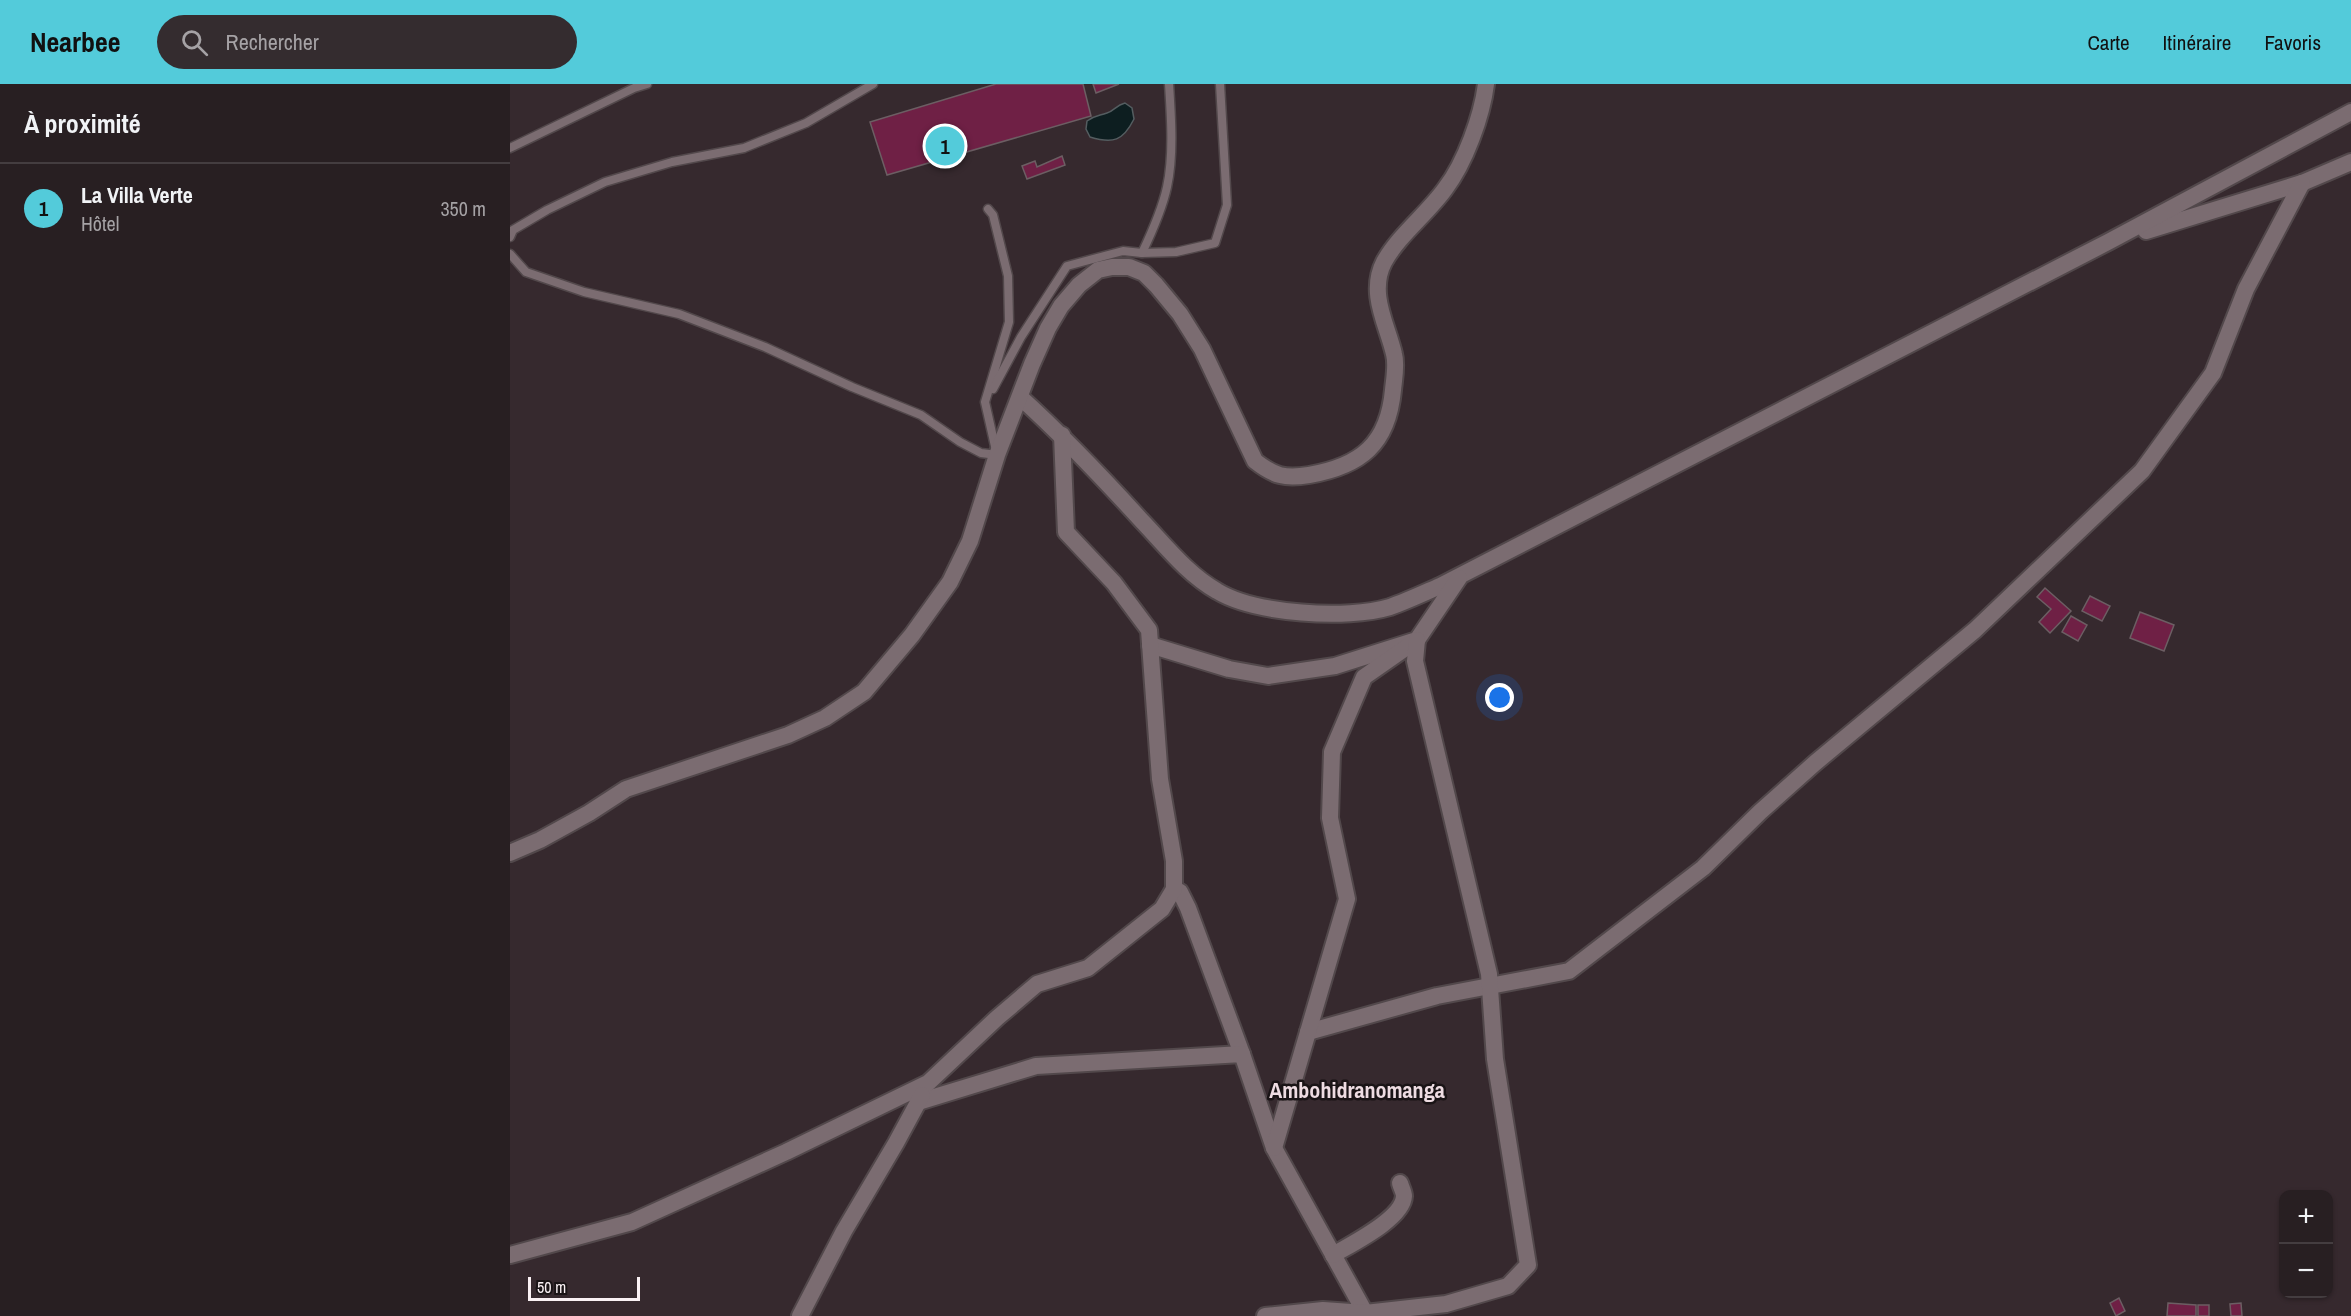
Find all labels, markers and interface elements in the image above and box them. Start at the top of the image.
search box [157,15,577,69]
text: Nearbee [30,23,121,61]
icon: search [178,26,211,59]
text: Rechercher [226,27,319,57]
text: Carte [2087,28,2130,57]
text: Itinéraire [2163,28,2231,57]
text: Favoris [2264,28,2321,57]
text: À proximité [24,106,141,141]
pin: 1 [926,124,964,168]
text: La Villa Verte [81,180,193,210]
text: 1 [39,195,48,222]
text: 350 m [440,195,486,222]
text: Hôtel [81,210,119,237]
your location [1485,683,1514,712]
district label: Ambohidranomanga [1269,1075,1445,1105]
map controls [2279,1190,2333,1298]
button: + [2279,1190,2333,1244]
button: − [2279,1244,2333,1298]
scale bar [528,1274,640,1302]
text: 50 m [537,1276,566,1298]

